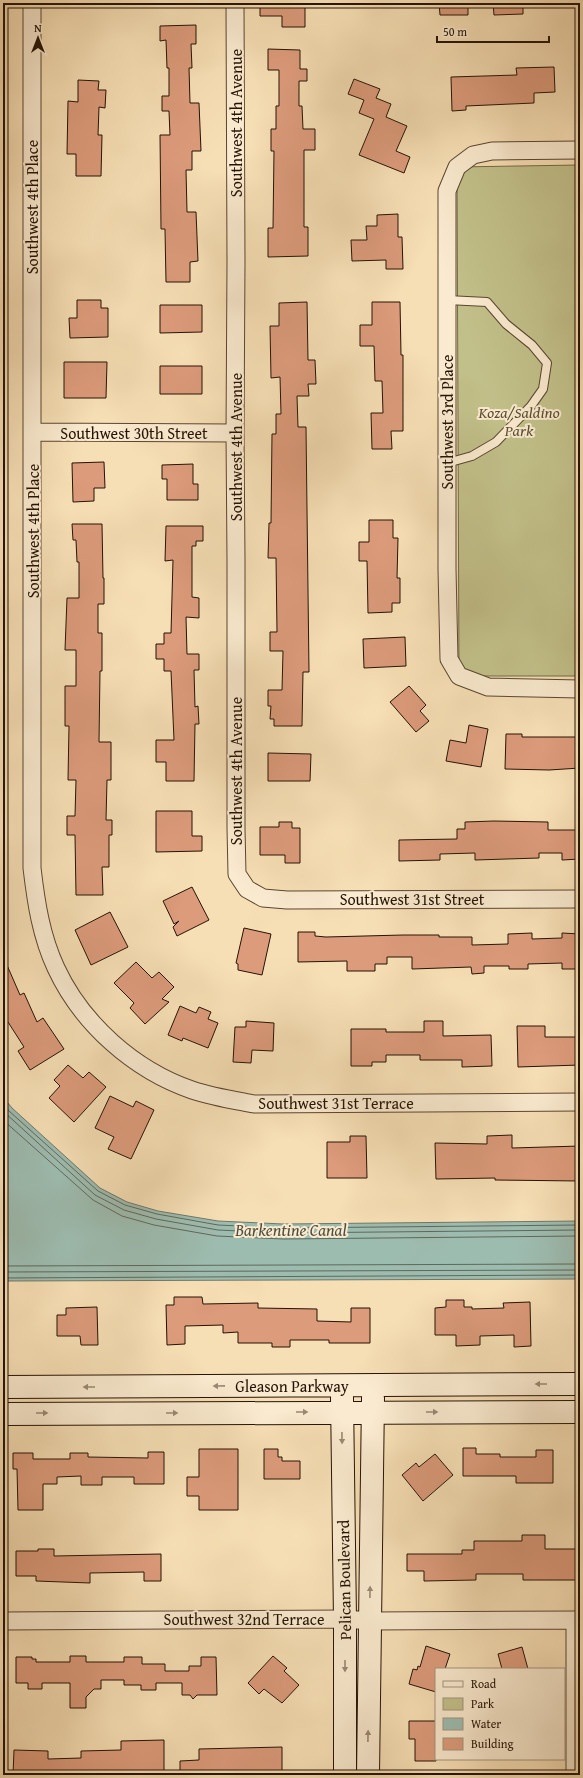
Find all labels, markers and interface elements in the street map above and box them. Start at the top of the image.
north arrow [18,18,58,58]
scale bar [437,18,549,44]
text: N [34,20,42,36]
text: 50 m [443,23,467,40]
street label: Southwest 4th Avenue [224,49,248,197]
street label: Southwest 4th Place [20,140,44,274]
street label: Southwest 3rd Place [435,355,459,489]
street label: Southwest 4th Avenue [224,373,248,521]
park label: Koza/Saldino Park [477,400,560,442]
street label: Southwest 30th Street [60,421,208,445]
street label: Southwest 4th Place [21,464,45,598]
street label: Southwest 4th Avenue [224,697,248,845]
street label: Southwest 31st Street [340,887,485,911]
street label: Southwest 31st Terrace [258,1091,414,1115]
water label: Barkentine Canal [234,1217,347,1242]
street label: Gleason Parkway [235,1374,349,1398]
one-way arrow [534,1381,547,1387]
one-way arrow [212,1383,225,1389]
one-way arrow [82,1384,95,1390]
one-way arrow [296,1409,309,1415]
one-way arrow [426,1409,439,1415]
one-way arrow [36,1410,49,1416]
one-way arrow [166,1410,179,1416]
one-way arrow [339,1432,345,1445]
street label: Pelican Boulevard [331,1519,357,1640]
one-way arrow [367,1585,373,1598]
street label: Southwest 32nd Terrace [164,1607,324,1631]
one-way arrow [342,1660,348,1673]
legend [435,1668,565,1760]
text: Road [471,1675,497,1692]
text: Park [471,1695,495,1712]
text: Water [471,1715,501,1732]
one-way arrow [365,1729,371,1742]
text: Building [471,1735,514,1752]

